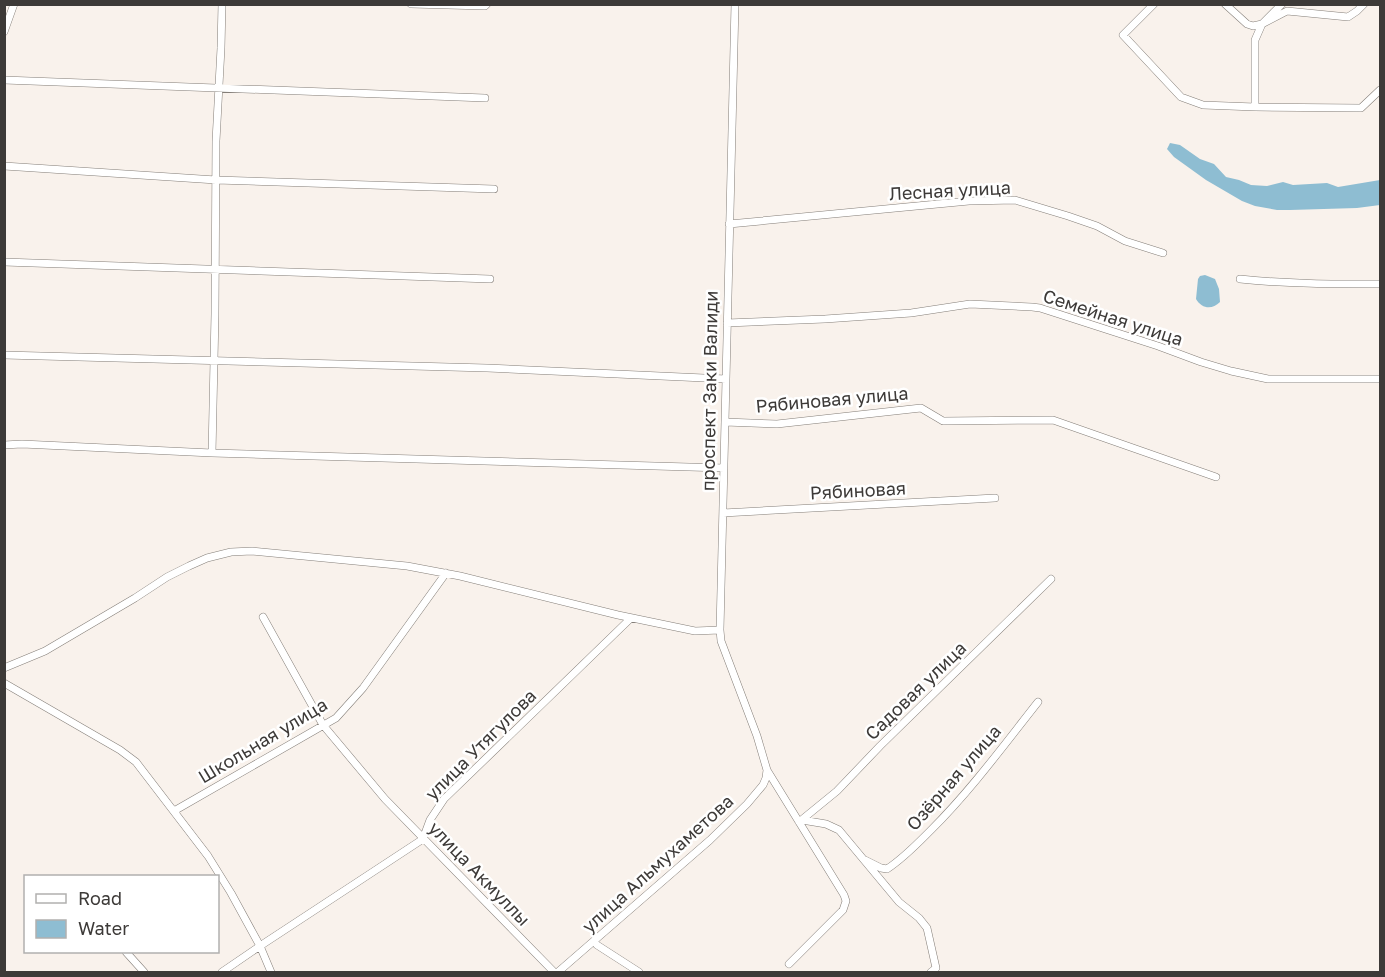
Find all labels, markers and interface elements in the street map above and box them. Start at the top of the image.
street label: Лесная улица [889,176,1011,204]
street label: Семейная улица [1041,284,1186,350]
street label: проспект Заки Валиди [696,291,722,491]
street label: Рябиновая улица [755,381,909,417]
street label: Рябиновая [809,477,907,504]
street label: Садовая улица [860,637,970,744]
street label: улица Утягулова [420,684,540,804]
street label: Школьная улица [194,693,331,787]
street label: Озёрная улица [901,720,1005,835]
street label: улица Альмухаметова [577,790,737,937]
street label: улица Акмуллы [424,817,535,930]
legend [24,875,219,953]
text: Road [78,887,122,909]
text: Water [78,917,129,939]

